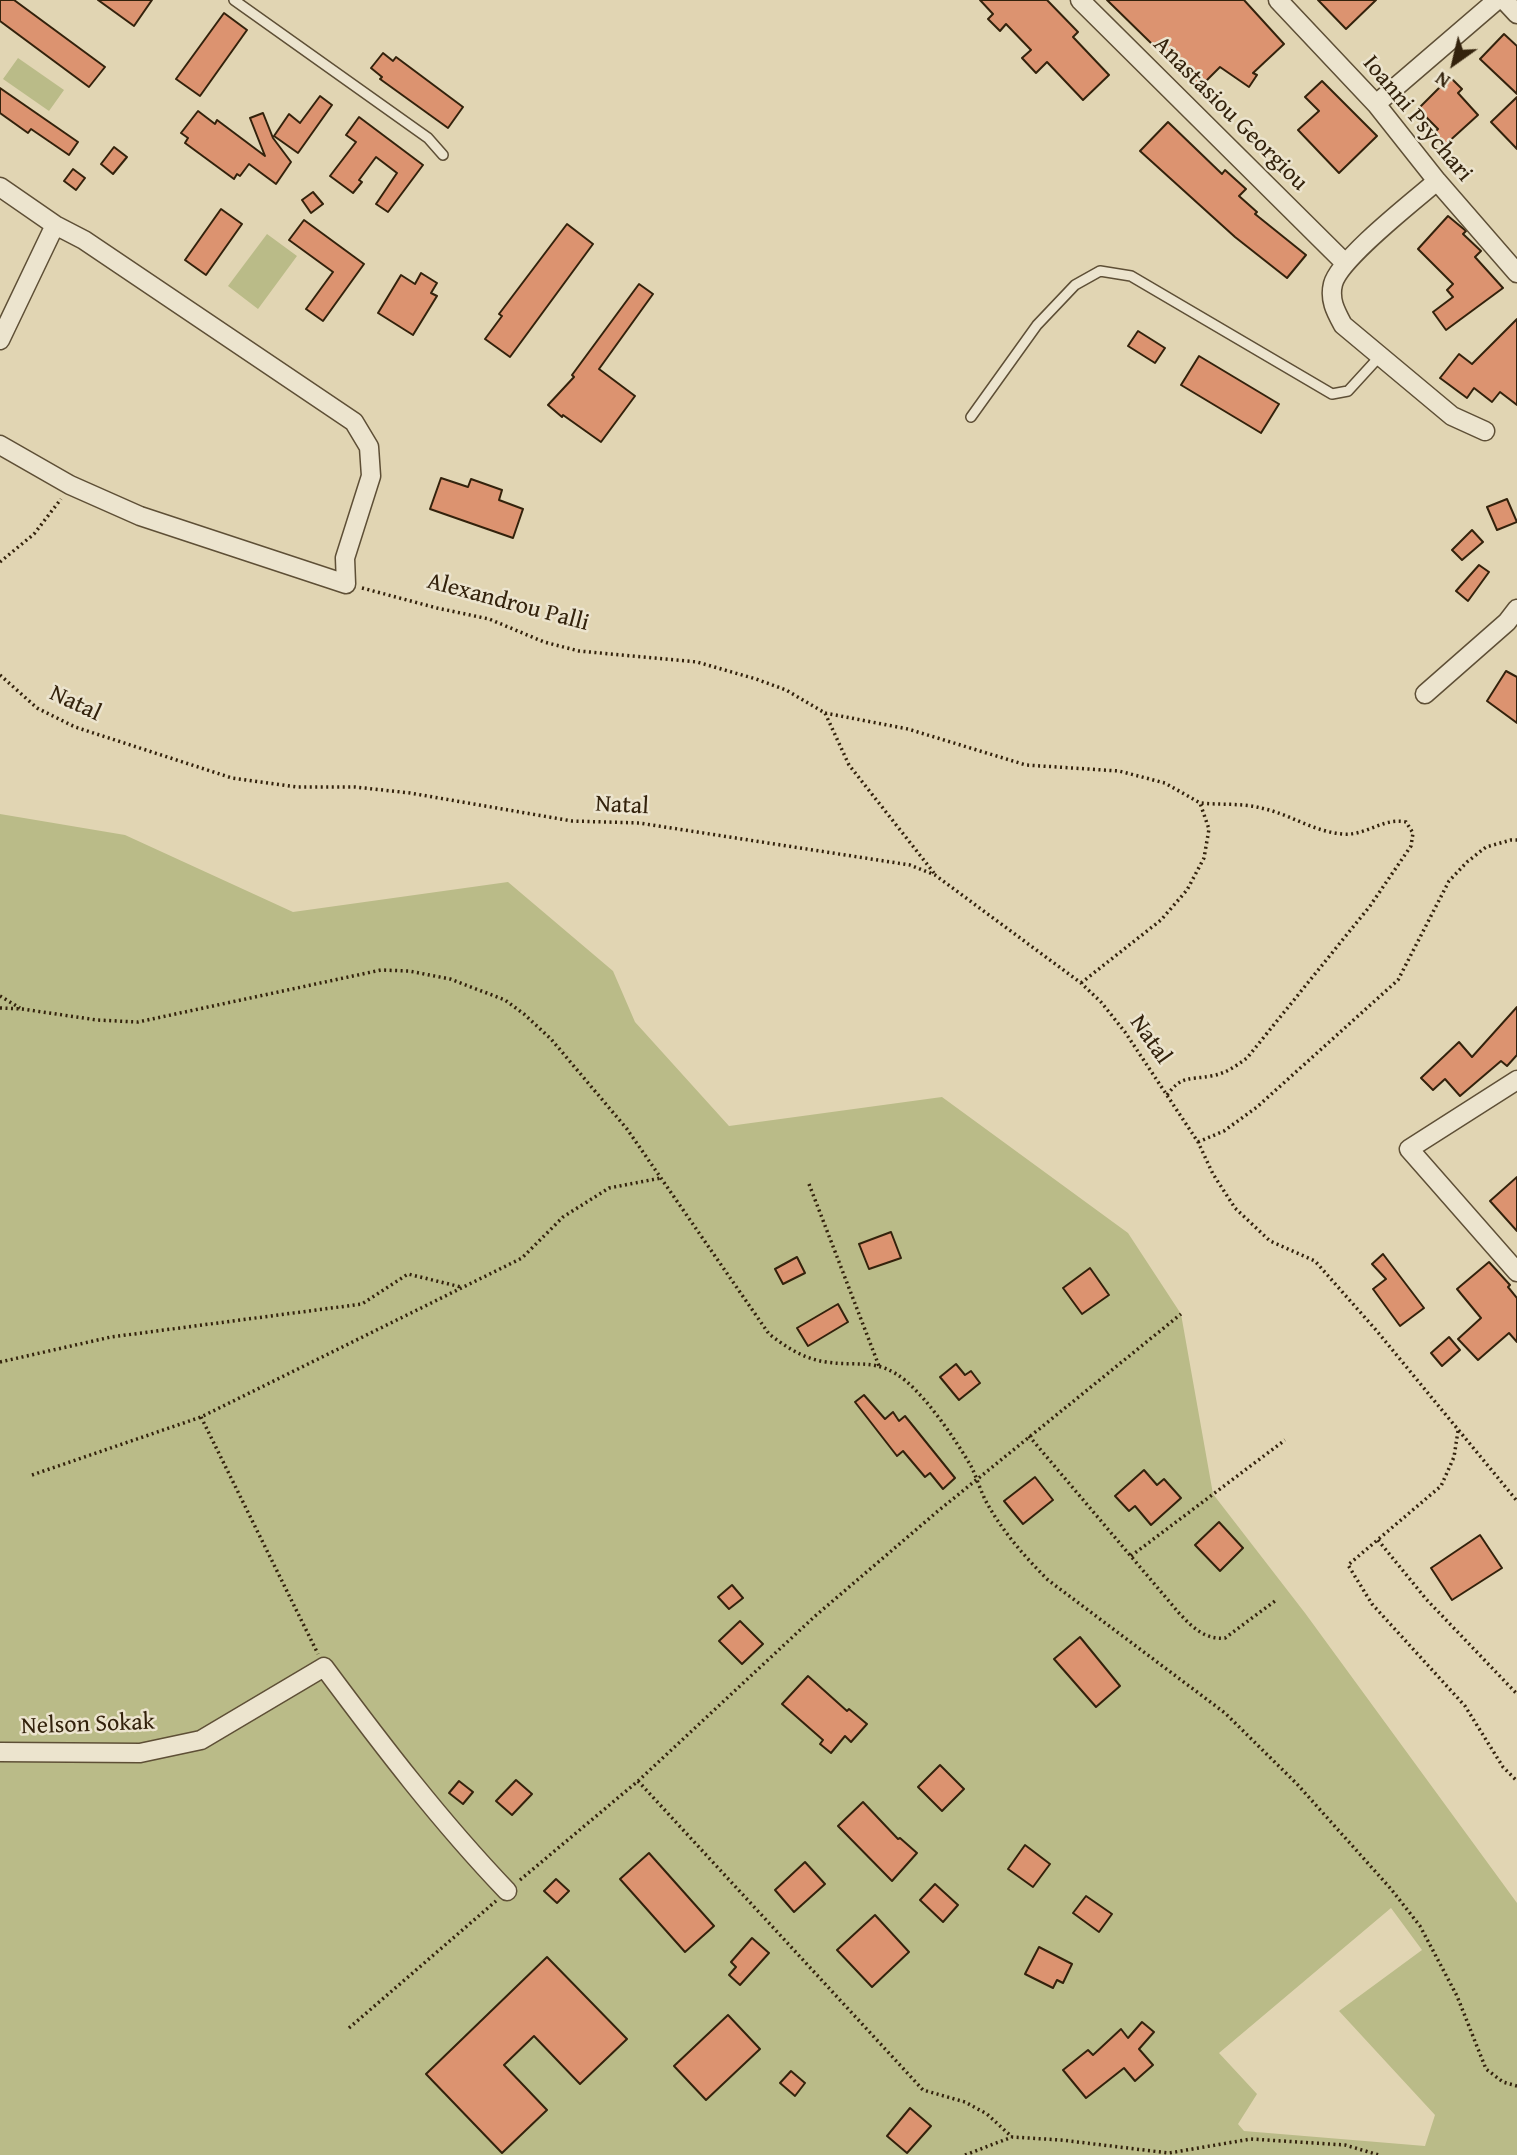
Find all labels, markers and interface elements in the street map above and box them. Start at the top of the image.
north arrow [1419,28,1489,98]
street label: Anastasiou Georgiou [1147,31,1313,197]
street label: Ioanni Psychari [1356,50,1478,188]
text: N [1429,65,1455,96]
street label: Alexandrou Palli [424,568,592,638]
street label: Natal [45,680,105,728]
street label: Natal [594,790,650,822]
street label: Natal [1123,1010,1177,1070]
street label: Nelson Sokak [21,1708,155,1742]

